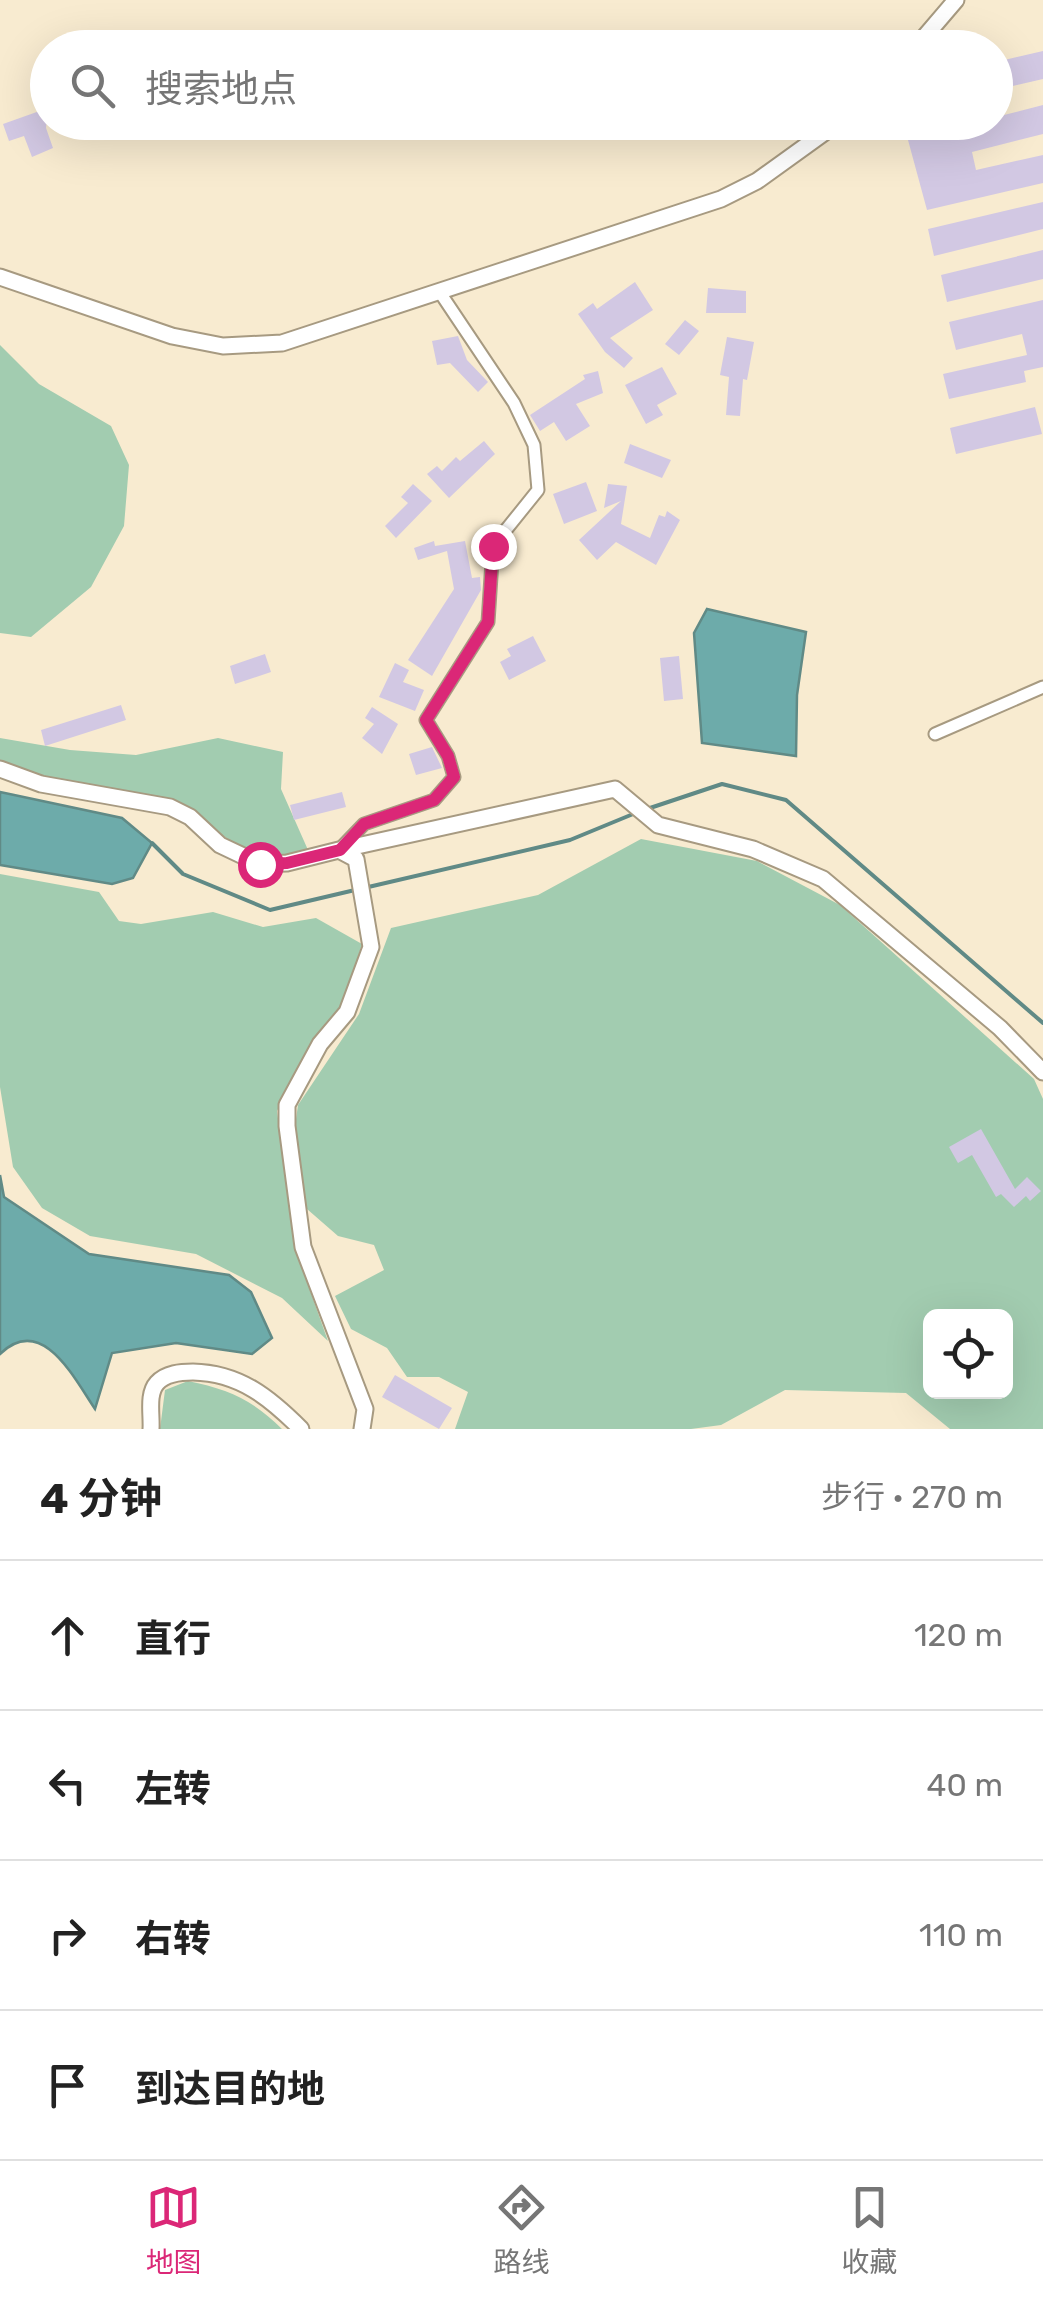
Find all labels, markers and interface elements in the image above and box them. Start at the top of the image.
search box [30,30,1013,140]
icon: search [65,58,120,113]
text: 搜索地点 [145,66,297,112]
route end [471,524,517,570]
route start [238,842,284,888]
map controls [923,1309,1013,1399]
button: locate [923,1309,1013,1399]
text: 4 分钟 [40,1474,162,1524]
text: 步行 · 270 m [821,1478,1003,1516]
icon: ahead [40,1608,95,1663]
text: 直行 [135,1616,211,1662]
text: 120 m [914,1616,1003,1654]
icon: left [40,1758,95,1813]
text: 左转 [135,1766,211,1812]
text: 40 m [927,1766,1003,1804]
icon: right [40,1908,95,1963]
text: 右转 [135,1916,211,1962]
text: 110 m [919,1916,1003,1954]
icon: arrive [40,2058,95,2113]
text: 到达目的地 [135,2066,325,2112]
tab: 地图 [146,2180,202,2280]
tab: 路线 [493,2180,549,2280]
tab: 收藏 [841,2180,897,2280]

